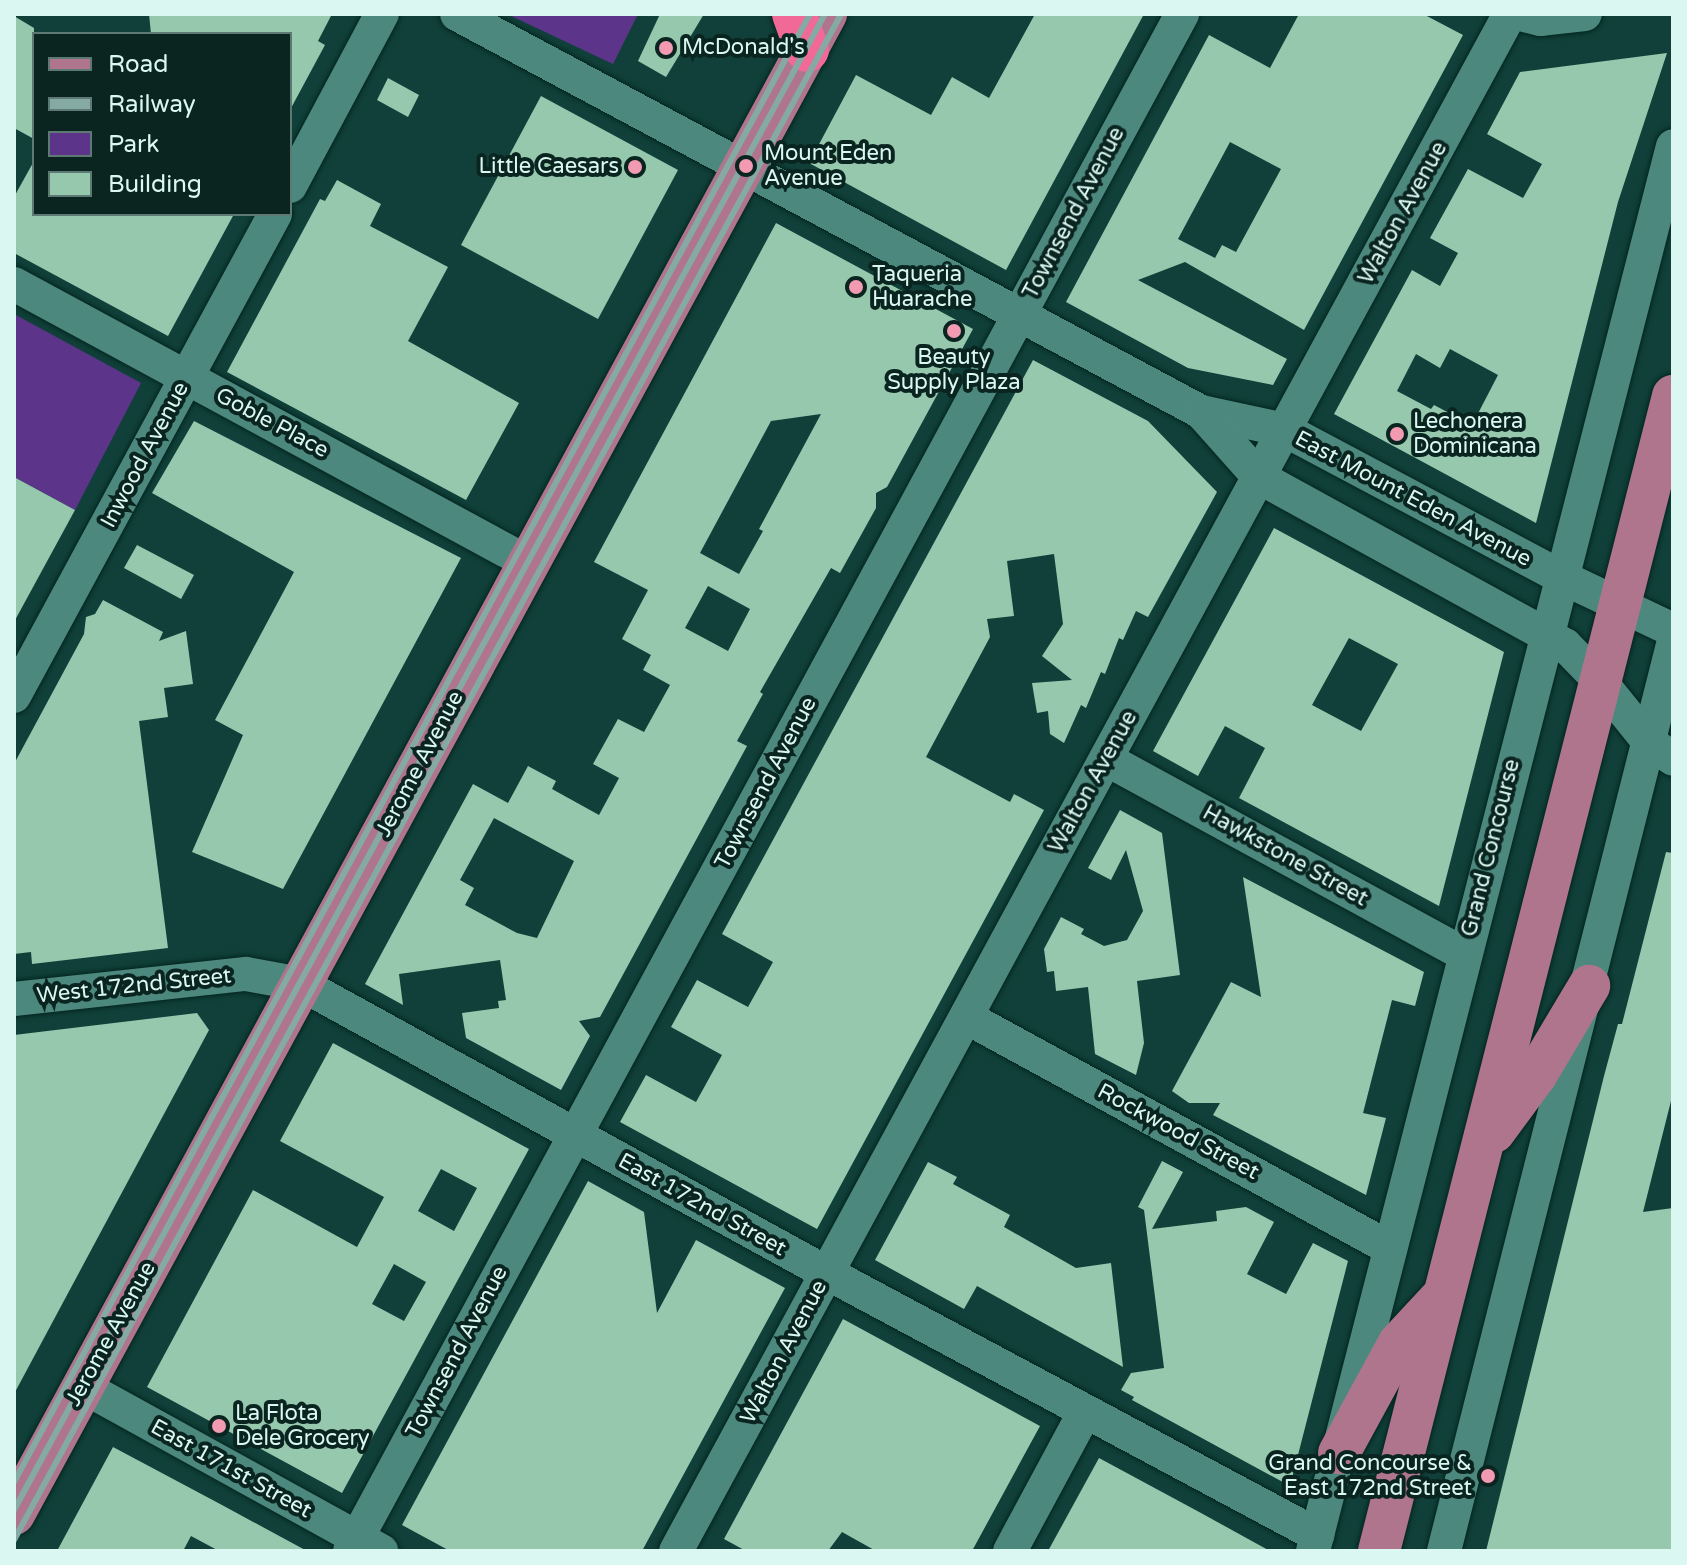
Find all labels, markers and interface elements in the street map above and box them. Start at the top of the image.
legend [32,32,292,216]
place label: McDonald's [682,35,805,61]
marker: McDonald's [657,39,675,57]
text: Road [108,50,168,79]
text: Railway [108,90,196,119]
street label: Townsend Avenue [1018,123,1130,303]
text: Park [108,130,159,159]
street label: Walton Avenue [1353,137,1453,289]
place label: Mount Eden Avenue [764,140,892,192]
place label: Little Caesars [478,154,619,180]
marker: Mount Eden Avenue [735,155,757,177]
marker: Little Caesars [626,158,644,176]
text: Building [108,170,202,199]
place label: Taqueria Huarache [872,261,972,312]
marker: Taqueria Huarache [847,278,865,296]
marker: Beauty Supply Plaza [945,322,963,340]
place label: Beauty Supply Plaza [887,344,1021,396]
street label: Inwood Avenue [95,377,195,533]
street label: Goble Place [211,382,333,464]
place label: Lechonera Dominicana [1413,408,1537,460]
street label: East Mount Eden Avenue [1290,425,1536,573]
marker: Lechonera Dominicana [1388,425,1406,443]
street label: Jerome Avenue [370,687,470,841]
street label: Townsend Avenue [710,693,822,873]
street label: Walton Avenue [1043,706,1143,858]
street label: Grand Concourse [1456,757,1526,939]
street label: Hawkstone Street [1198,800,1372,912]
street label: West 172nd Street [35,963,233,1009]
street label: Rockwood Street [1093,1078,1263,1186]
street label: East 172nd Street [613,1148,791,1262]
street label: Jerome Avenue [60,1257,162,1411]
street label: Townsend Avenue [401,1262,513,1442]
street label: Walton Avenue [735,1276,833,1428]
place label: La Flota Dele Grocery [235,1400,370,1452]
street label: East 171st Street [146,1414,316,1524]
marker: La Flota Dele Grocery [210,1417,228,1435]
place label: Grand Concourse & East 172nd Street [1268,1450,1472,1502]
marker: Grand Concourse & East 172nd Street [1479,1467,1497,1485]

